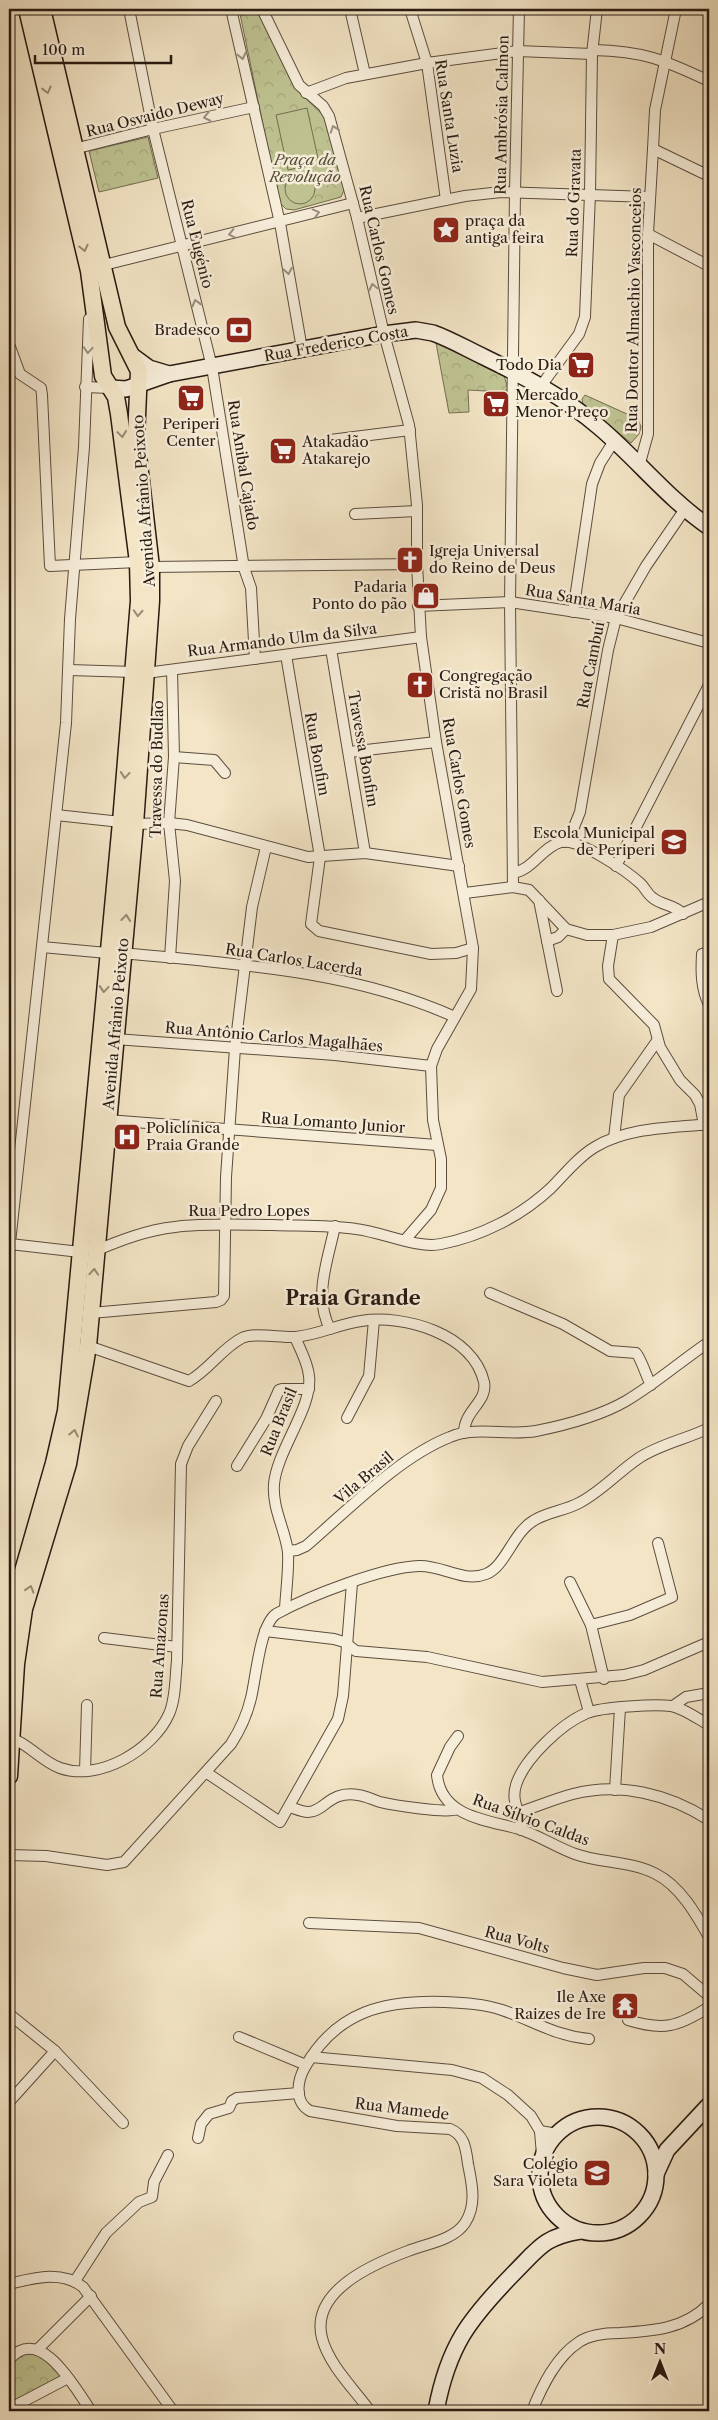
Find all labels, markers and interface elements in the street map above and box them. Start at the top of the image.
scale bar [35,32,171,64]
street label: Rua Ambrósia Calmon [491,34,512,195]
text: 100 m [42,40,85,59]
one-way arrow [236,52,247,61]
street label: Rua Santa Luzia [431,58,468,174]
one-way arrow [41,86,52,95]
street label: Rua Osvaido Deway [84,88,226,141]
one-way arrow [202,111,211,122]
one-way arrow [329,126,339,134]
street label: Rua do Gravata [562,148,585,258]
park label: Praça da Revolução [268,150,341,186]
street label: Rua Carlos Gomes [355,183,404,316]
street label: Rua Doutor Almachio Vasconceios [622,187,645,433]
street label: Rua Eugénio [177,197,218,290]
one-way arrow [312,208,321,219]
place label: praça da antiga feira [465,211,544,247]
place icon: praça da antiga feira [431,215,461,245]
one-way arrow [228,228,237,239]
one-way arrow [78,244,89,253]
one-way arrow [283,266,293,275]
one-way arrow [368,282,379,291]
one-way arrow [191,298,202,307]
bank icon: Bradesco [224,315,254,345]
place label: Bradesco [154,320,220,339]
street label: Rua Frederico Costa [262,321,410,366]
one-way arrow [82,346,93,354]
supermarket icon: Todo Dia [566,350,596,380]
place label: Todo Dia [496,355,562,374]
supermarket icon: Periperi Center [176,383,206,413]
place label: Mercado Menor Preço [515,385,608,421]
supermarket icon: Mercado Menor Preço [481,389,511,419]
street label: Rua Anibal Cajado [224,398,263,531]
street label: Avenida Afrânio Peixoto [128,414,159,589]
place label: Periperi Center [162,414,220,450]
one-way arrow [116,431,127,439]
place label: Atakadão Atakarejo [301,432,370,468]
supermarket icon: Atakadão Atakarejo [268,436,298,466]
place label: Igreja Universal do Reino de Deus [429,541,556,577]
church icon: Igreja Universal do Reino de Deus [395,545,425,575]
place label: Padaria Ponto do pão [312,577,407,613]
street label: Rua Santa Maria [524,580,642,619]
shop icon: Padaria Ponto do pão [411,581,441,611]
one-way arrow [132,610,143,618]
street label: Rua Armando Ulm da Silva [186,618,378,661]
street label: Rua Cambuí [573,619,608,710]
place label: Congregação Cristã no Brasil [439,666,548,702]
church icon: Congregação Cristã no Brasil [405,670,435,700]
street label: Travessa Bonfim [344,689,383,808]
street label: Travessa do Budlao [146,700,167,838]
street label: Rua Bonfim [301,711,334,797]
street label: Rua Carlos Gomes [439,716,480,850]
one-way arrow [119,772,130,780]
place label: Escola Municipal de Periperi [533,823,656,859]
school or university icon: Escola Municipal de Periperi [659,827,689,857]
one-way arrow [120,914,131,922]
street label: Avenida Afrânio Peixoto [98,937,132,1112]
street label: Rua Carlos Lacerda [224,939,364,980]
one-way arrow [99,986,110,994]
street label: Rua Antônio Carlos Magalhães [164,1018,384,1056]
street label: Rua Lomanto Junior [260,1108,406,1137]
place label: Policlínica Praia Grande [146,1118,240,1154]
hospital icon: Policlínica Praia Grande [112,1122,142,1152]
street label: Rua Pedro Lopes [188,1201,310,1220]
one-way arrow [88,1267,99,1275]
district label: Praia Grande [285,1286,421,1310]
street label: Rua Brasil [256,1384,301,1459]
one-way arrow [68,1428,79,1437]
street label: Vila Brasil [329,1447,398,1509]
one-way arrow [24,1586,34,1594]
street label: Rua Amazonas [146,1593,173,1699]
street label: Rua Sílvio Caldas [470,1790,592,1850]
street label: Rua Volts [483,1922,552,1957]
place label: Ile Axe Raizes de Ire [514,1987,606,2023]
temple icon: Ile Axe Raizes de Ire [610,1991,640,2021]
street label: Rua Mamede [354,2093,450,2124]
place label: Colégio Sara Violeta [493,2154,578,2190]
school or university icon: Colégio Sara Violeta [582,2158,612,2188]
north arrow [636,2338,686,2388]
text: N [654,2340,666,2358]

